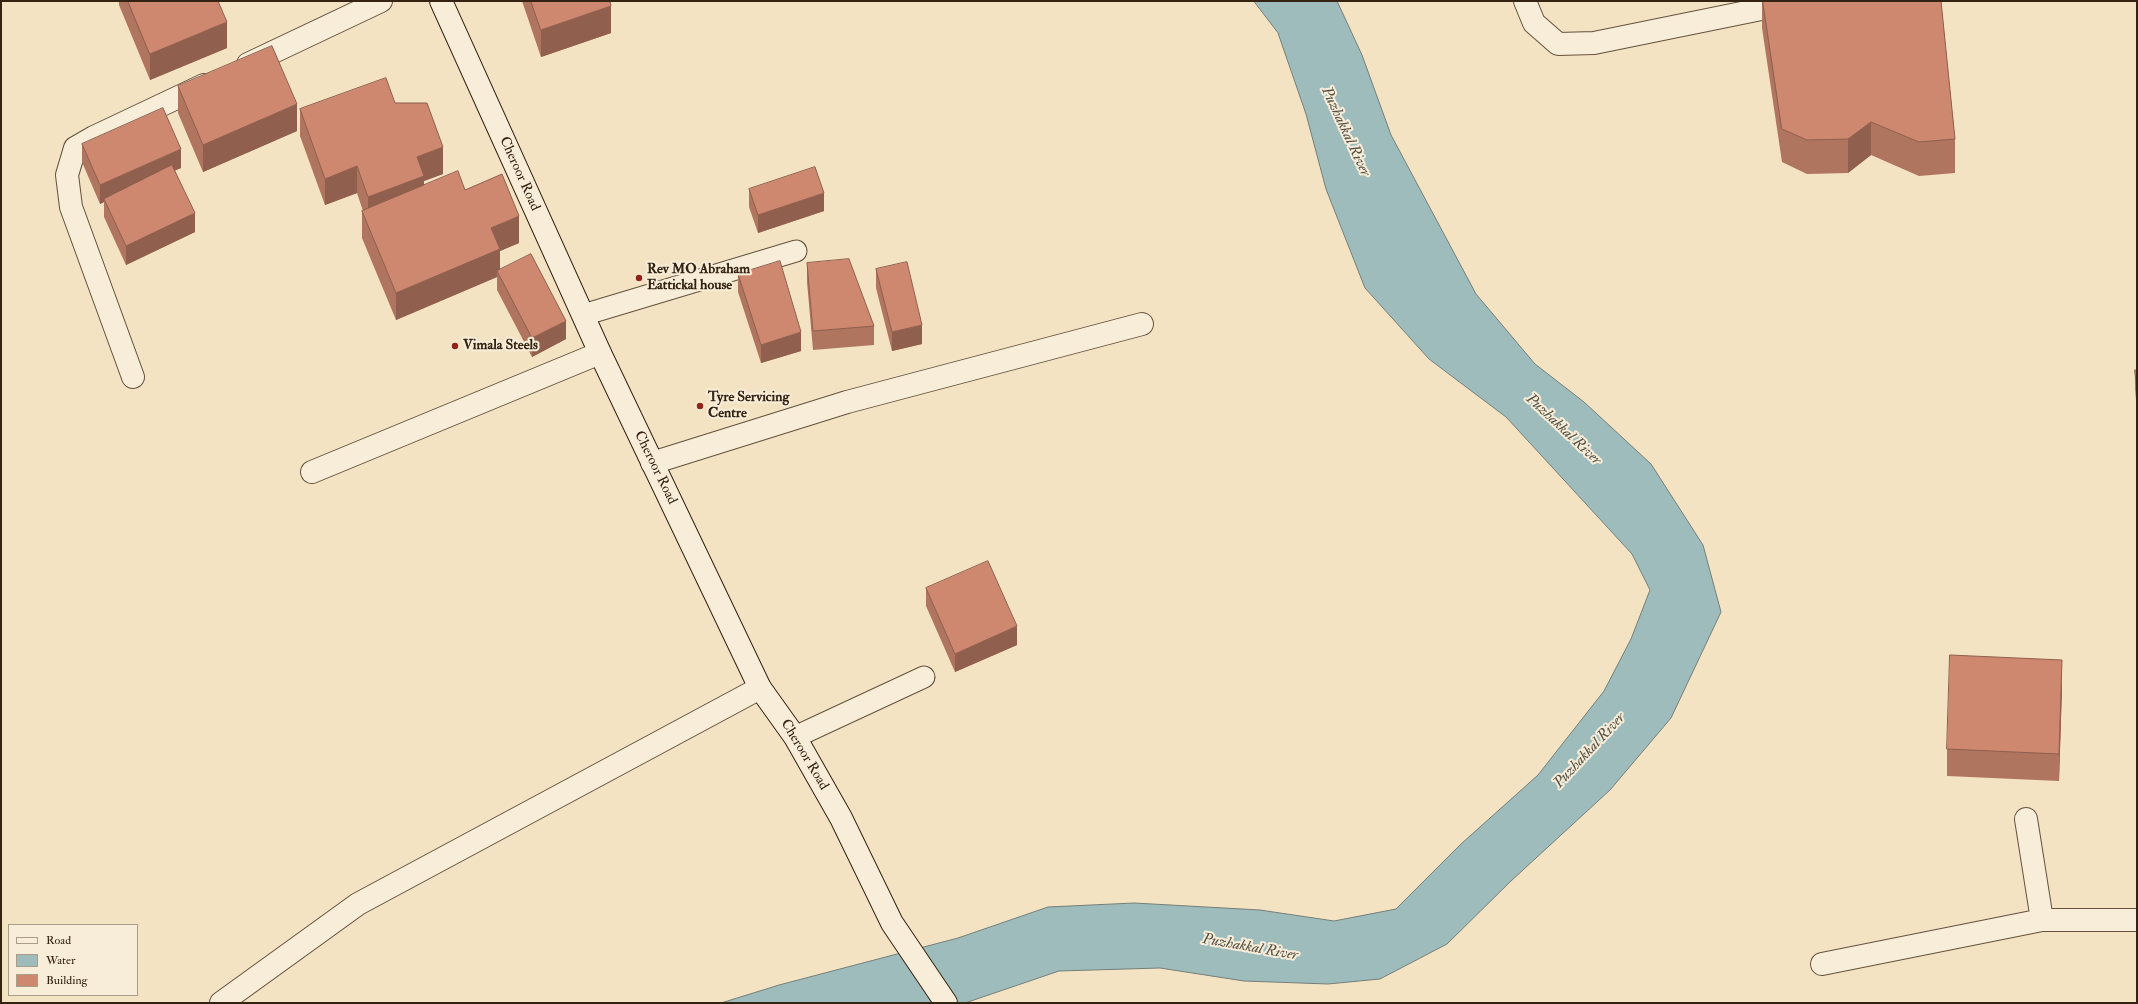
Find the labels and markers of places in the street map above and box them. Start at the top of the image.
place label: Rev MO Abraham Eattickal house [647,262,750,294]
marker: Rev MO Abraham Eattickal house [634,273,644,283]
place label: Vimala Steels [463,338,538,354]
marker: Vimala Steels [450,341,460,351]
place label: Tyre Servicing Centre [708,390,789,422]
marker: Tyre Servicing Centre [695,401,705,411]

